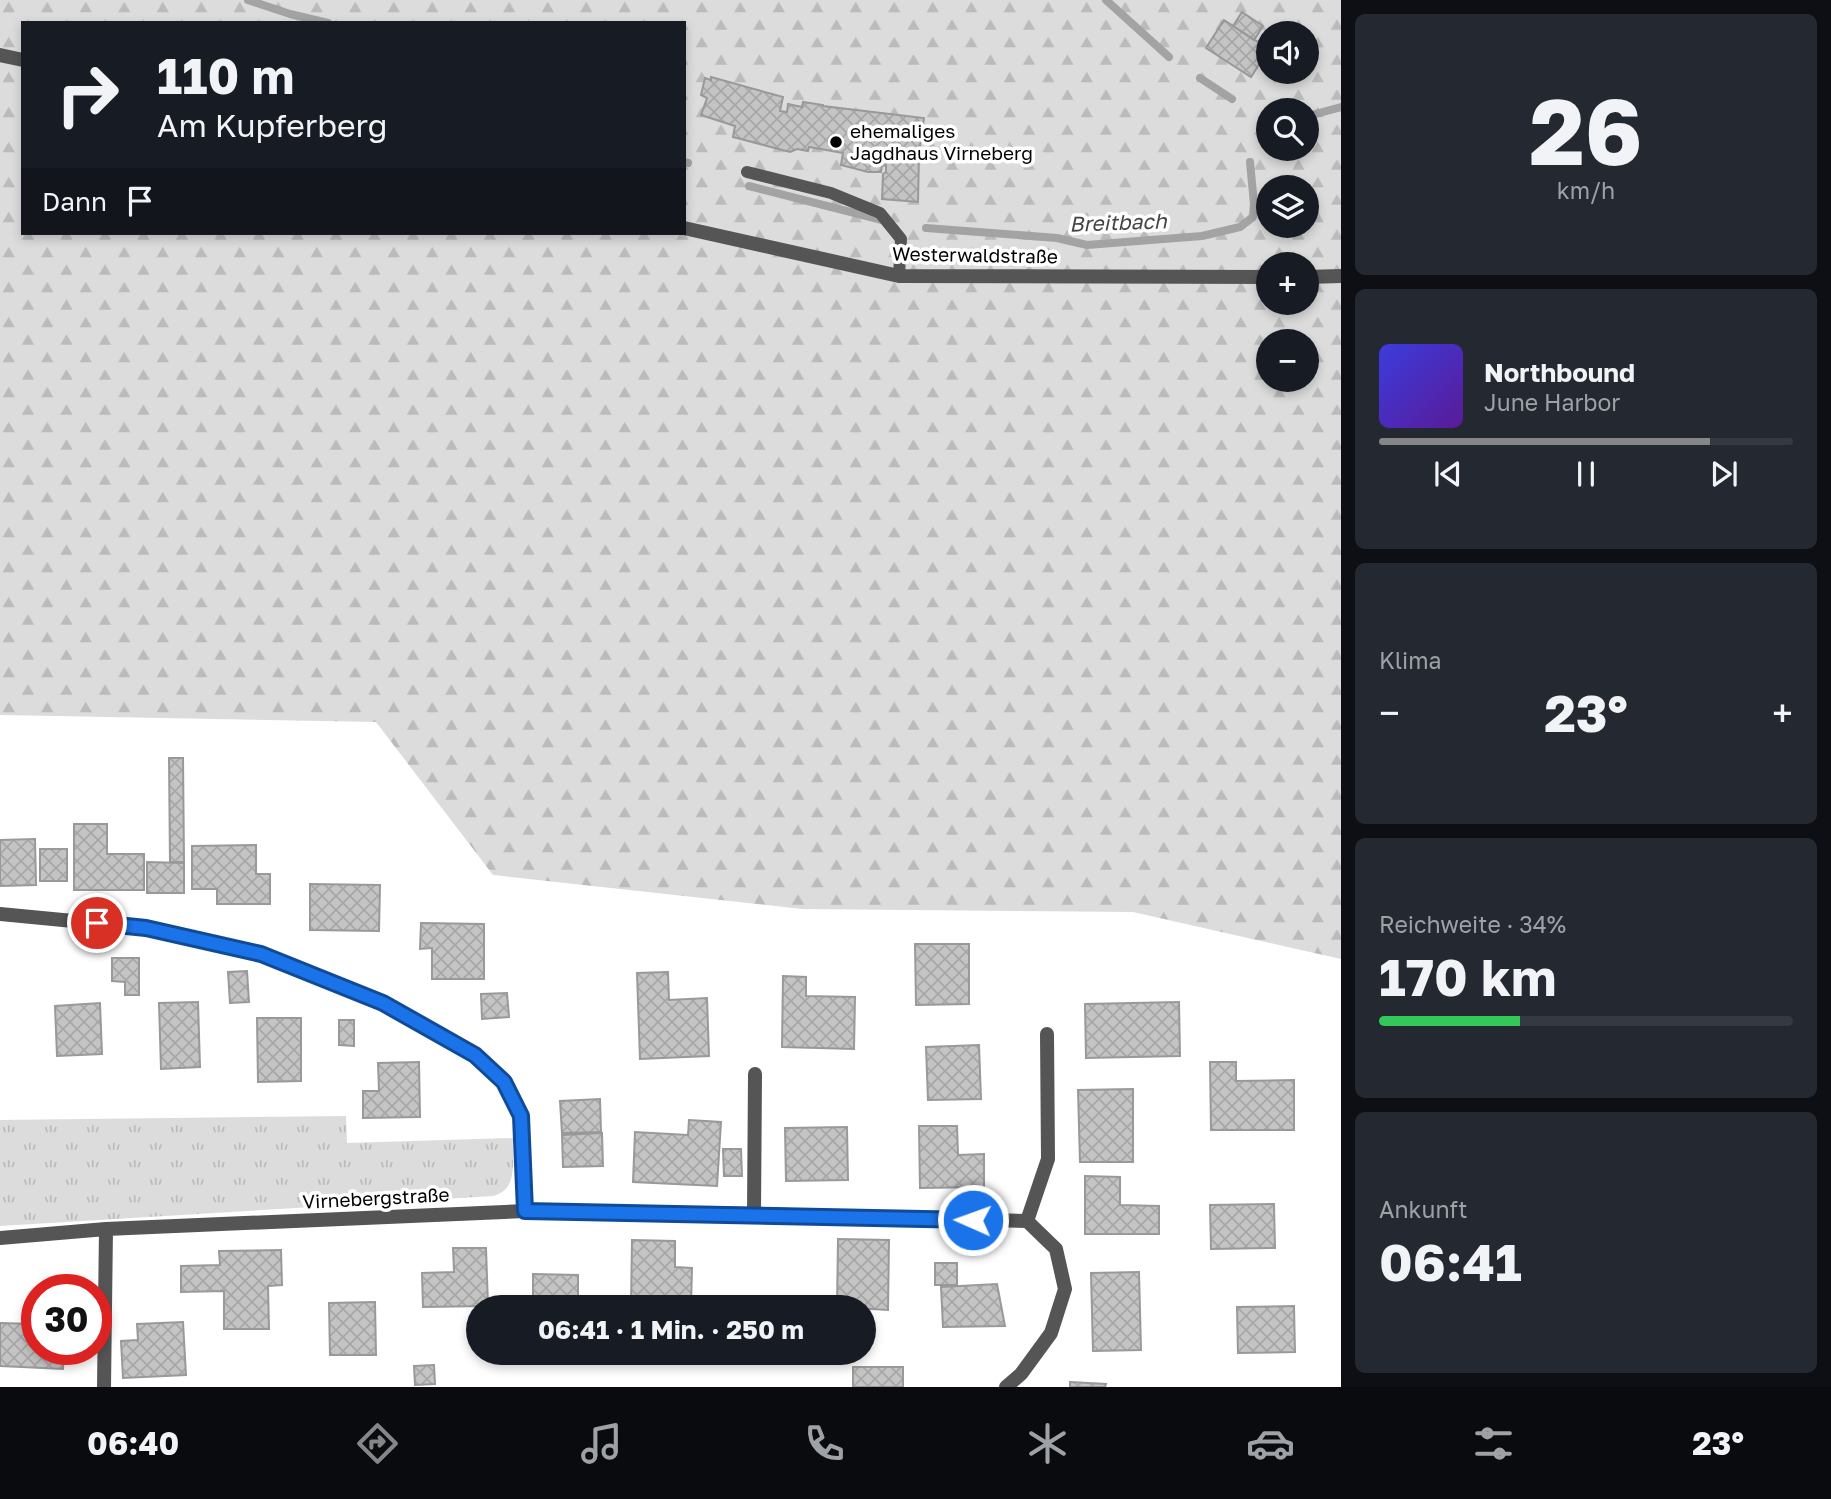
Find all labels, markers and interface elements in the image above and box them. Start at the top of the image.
map controls [1256,21,1319,392]
button: sound [1256,21,1319,84]
text: 110 m [157,46,294,105]
icon: right [42,49,133,140]
text: 26 [1529,76,1643,185]
button: search [1256,98,1319,161]
text: Am Kupferberg [157,106,387,144]
place label: ehemaliges Jagdhaus Virneberg [850,119,1033,164]
marker: ehemaliges Jagdhaus Virneberg [828,134,844,150]
button: layers [1256,175,1319,238]
text: km/h [1557,176,1615,204]
icon: arrive [121,182,159,220]
text: Dann [42,186,107,217]
water label: Breitbach [1069,207,1168,237]
street label: Westerwaldstraße [892,242,1058,267]
button: + [1256,252,1319,315]
button: − [1256,329,1319,392]
text: Northbound [1484,357,1635,388]
text: June Harbor [1484,388,1620,416]
icon: previous [1429,455,1467,493]
icon: pause [1567,455,1605,493]
icon: next [1705,455,1743,493]
text: Klima [1379,646,1442,674]
text: 23° [1544,681,1628,743]
text: − [1379,690,1400,735]
text: + [1772,690,1793,735]
pin [67,893,127,953]
icon: arrive [78,904,116,942]
text: Reichweite · 34% [1379,910,1566,938]
text: 170 km [1379,945,1557,1007]
street label: Virnebergstraße [302,1182,450,1213]
position arrow [936,1183,1010,1257]
text: Ankunft [1379,1195,1467,1223]
text: 06:41 [1379,1230,1522,1292]
speed limit sign: 30 [21,1274,112,1365]
text: 06:41 · 1 Min. · 250 m [538,1314,804,1345]
icon: directions [353,1419,402,1468]
icon: music [577,1419,626,1468]
icon: phone [800,1419,849,1468]
icon: climate [1023,1419,1072,1468]
icon: car [1246,1419,1295,1468]
icon: filters [1469,1419,1518,1468]
text: 06:40 [87,1424,179,1462]
text: 23° [1692,1424,1744,1462]

